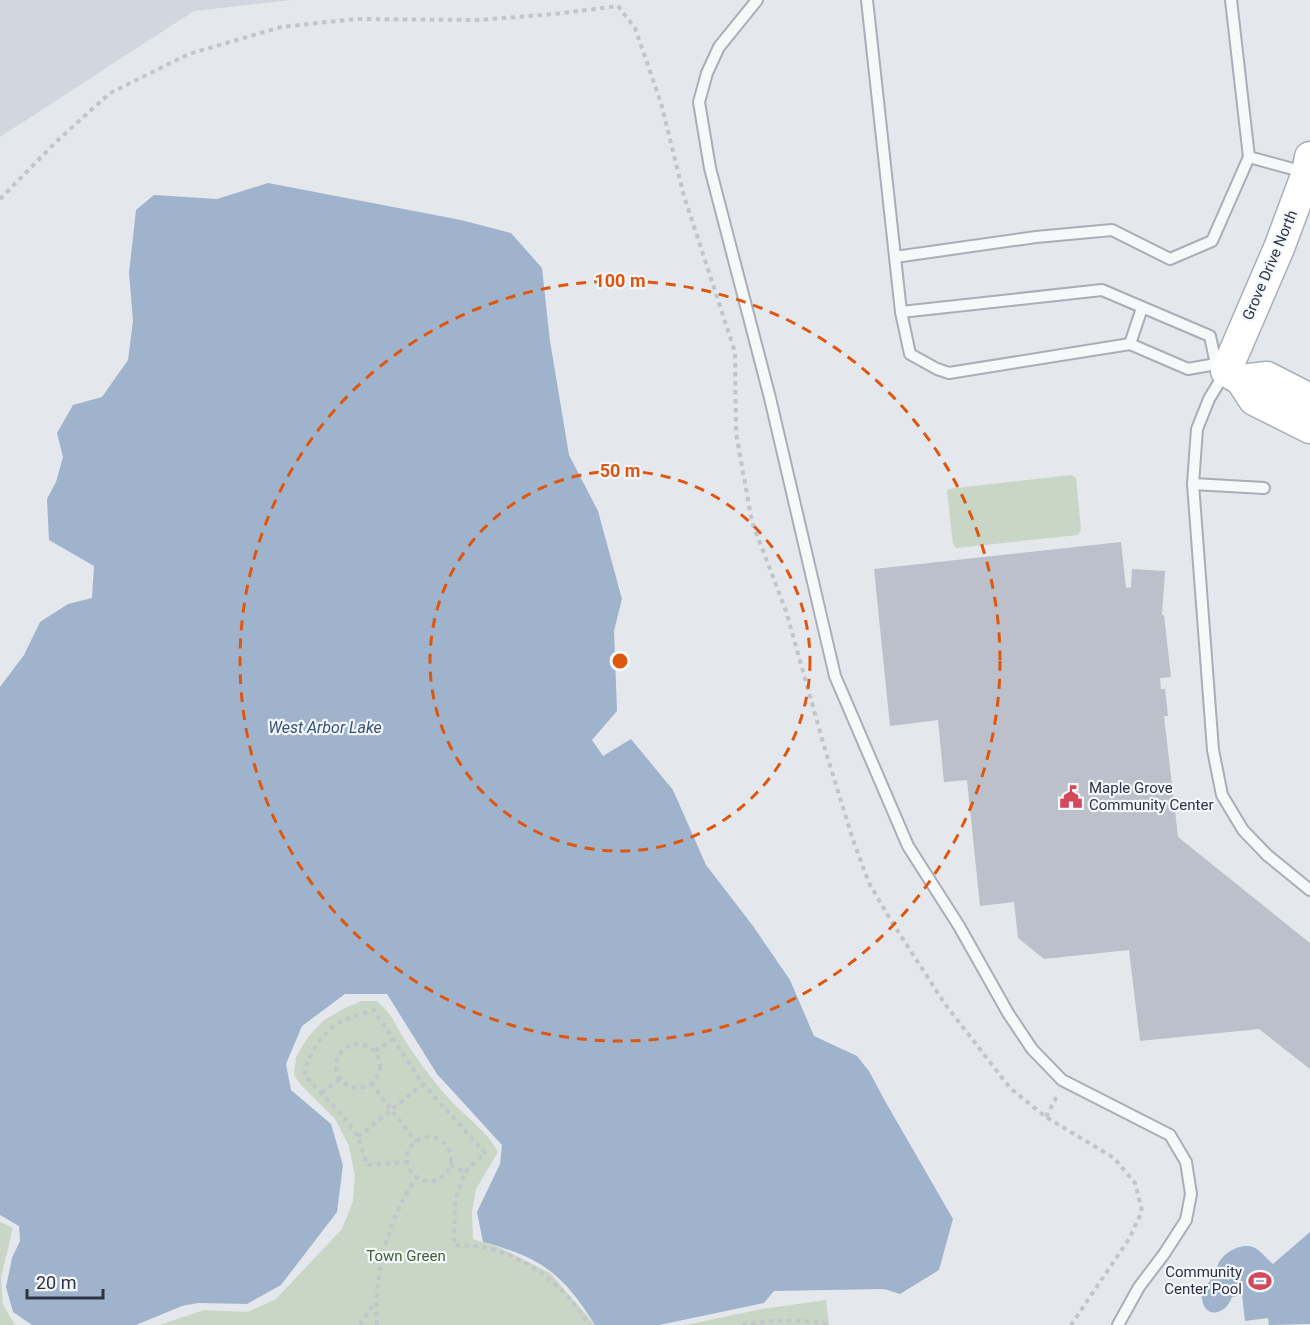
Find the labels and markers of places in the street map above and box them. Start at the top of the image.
centre of rings [610,651,630,671]
place label: Maple Grove Community Center [1089,779,1214,814]
public building icon: Maple Grove Community Center [1058,784,1084,810]
place label: Community Center Pool [1164,1263,1242,1298]
sports icon: Community Center Pool [1247,1268,1273,1294]

